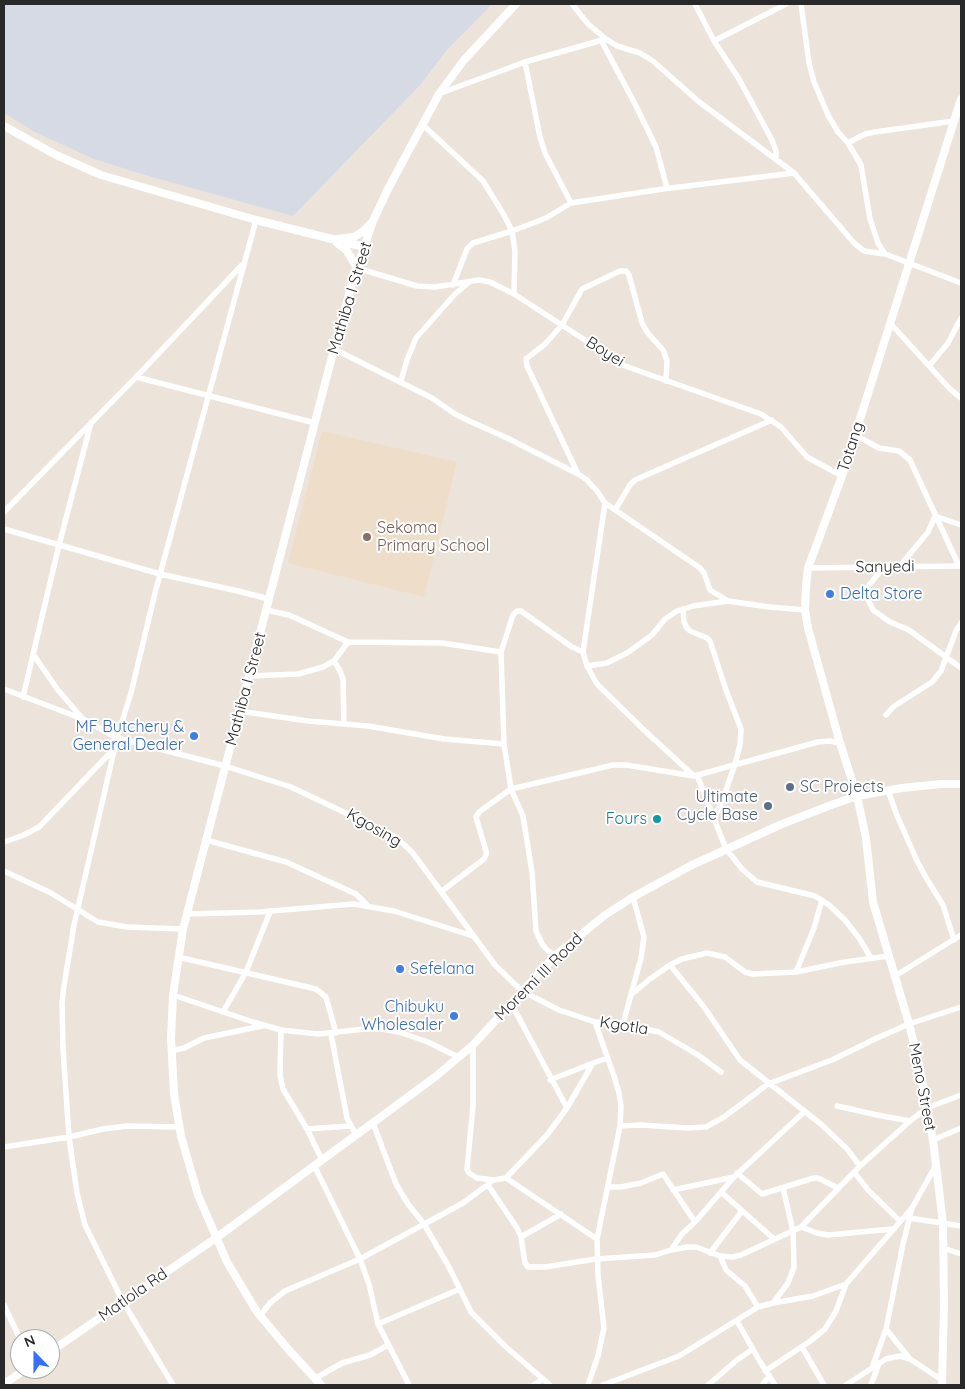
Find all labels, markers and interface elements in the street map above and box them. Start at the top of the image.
street label: Mathiba I Street [324,239,376,357]
street label: Boyei [582,333,628,371]
street label: Totang [834,419,868,475]
place label: Sekoma Primary School [377,518,489,556]
marker: Sekoma Primary School [361,531,373,543]
street label: Sanyedi [855,557,915,577]
place label: Delta Store [840,584,923,604]
marker: Delta Store [824,588,836,600]
street label: Mathiba I Street [222,630,270,748]
place label: MF Butchery & General Dealer [73,717,184,755]
marker: MF Butchery & General Dealer [188,730,200,742]
place label: SC Projects [800,777,884,797]
marker: SC Projects [784,781,796,793]
place label: Ultimate Cycle Base [677,787,758,825]
marker: Ultimate Cycle Base [762,800,774,812]
street label: Kgosing [343,805,405,851]
place label: Fours [606,809,647,829]
marker: Fours [651,813,663,825]
street label: Moremi III Road [491,929,587,1025]
place label: Sefelana [410,959,475,979]
marker: Sefelana [394,963,406,975]
place label: Chibuku Wholesaler [361,997,444,1035]
marker: Chibuku Wholesaler [448,1010,460,1022]
street label: Kgotla [598,1013,650,1039]
street label: Meno Street [904,1041,940,1133]
street label: Matlola Rd [95,1264,171,1326]
north arrow [10,1329,60,1379]
text: N [22,1331,38,1351]

